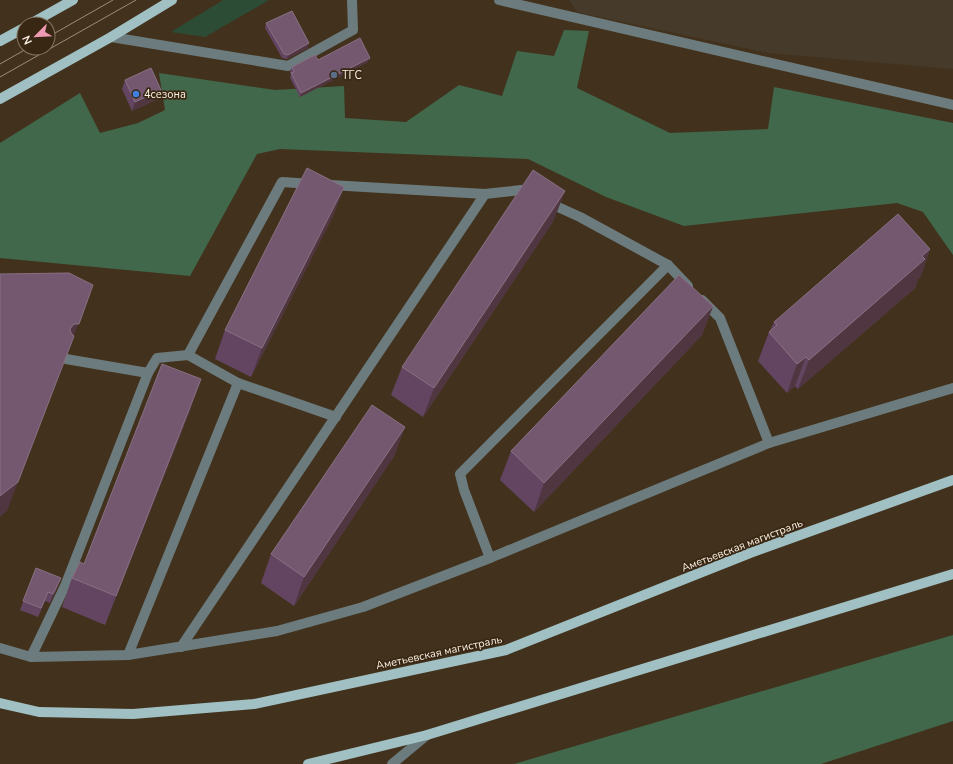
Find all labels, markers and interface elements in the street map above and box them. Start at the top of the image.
north arrow [16,16,56,56]
text: N [19,33,36,47]
place label: ТГС [342,68,362,83]
marker: ТГС [329,70,339,80]
place label: 4сезона [144,87,186,102]
marker: 4сезона [131,89,141,99]
street label: Аметьевская магистраль [679,515,805,576]
street label: Аметьевская магистраль [375,632,504,673]

